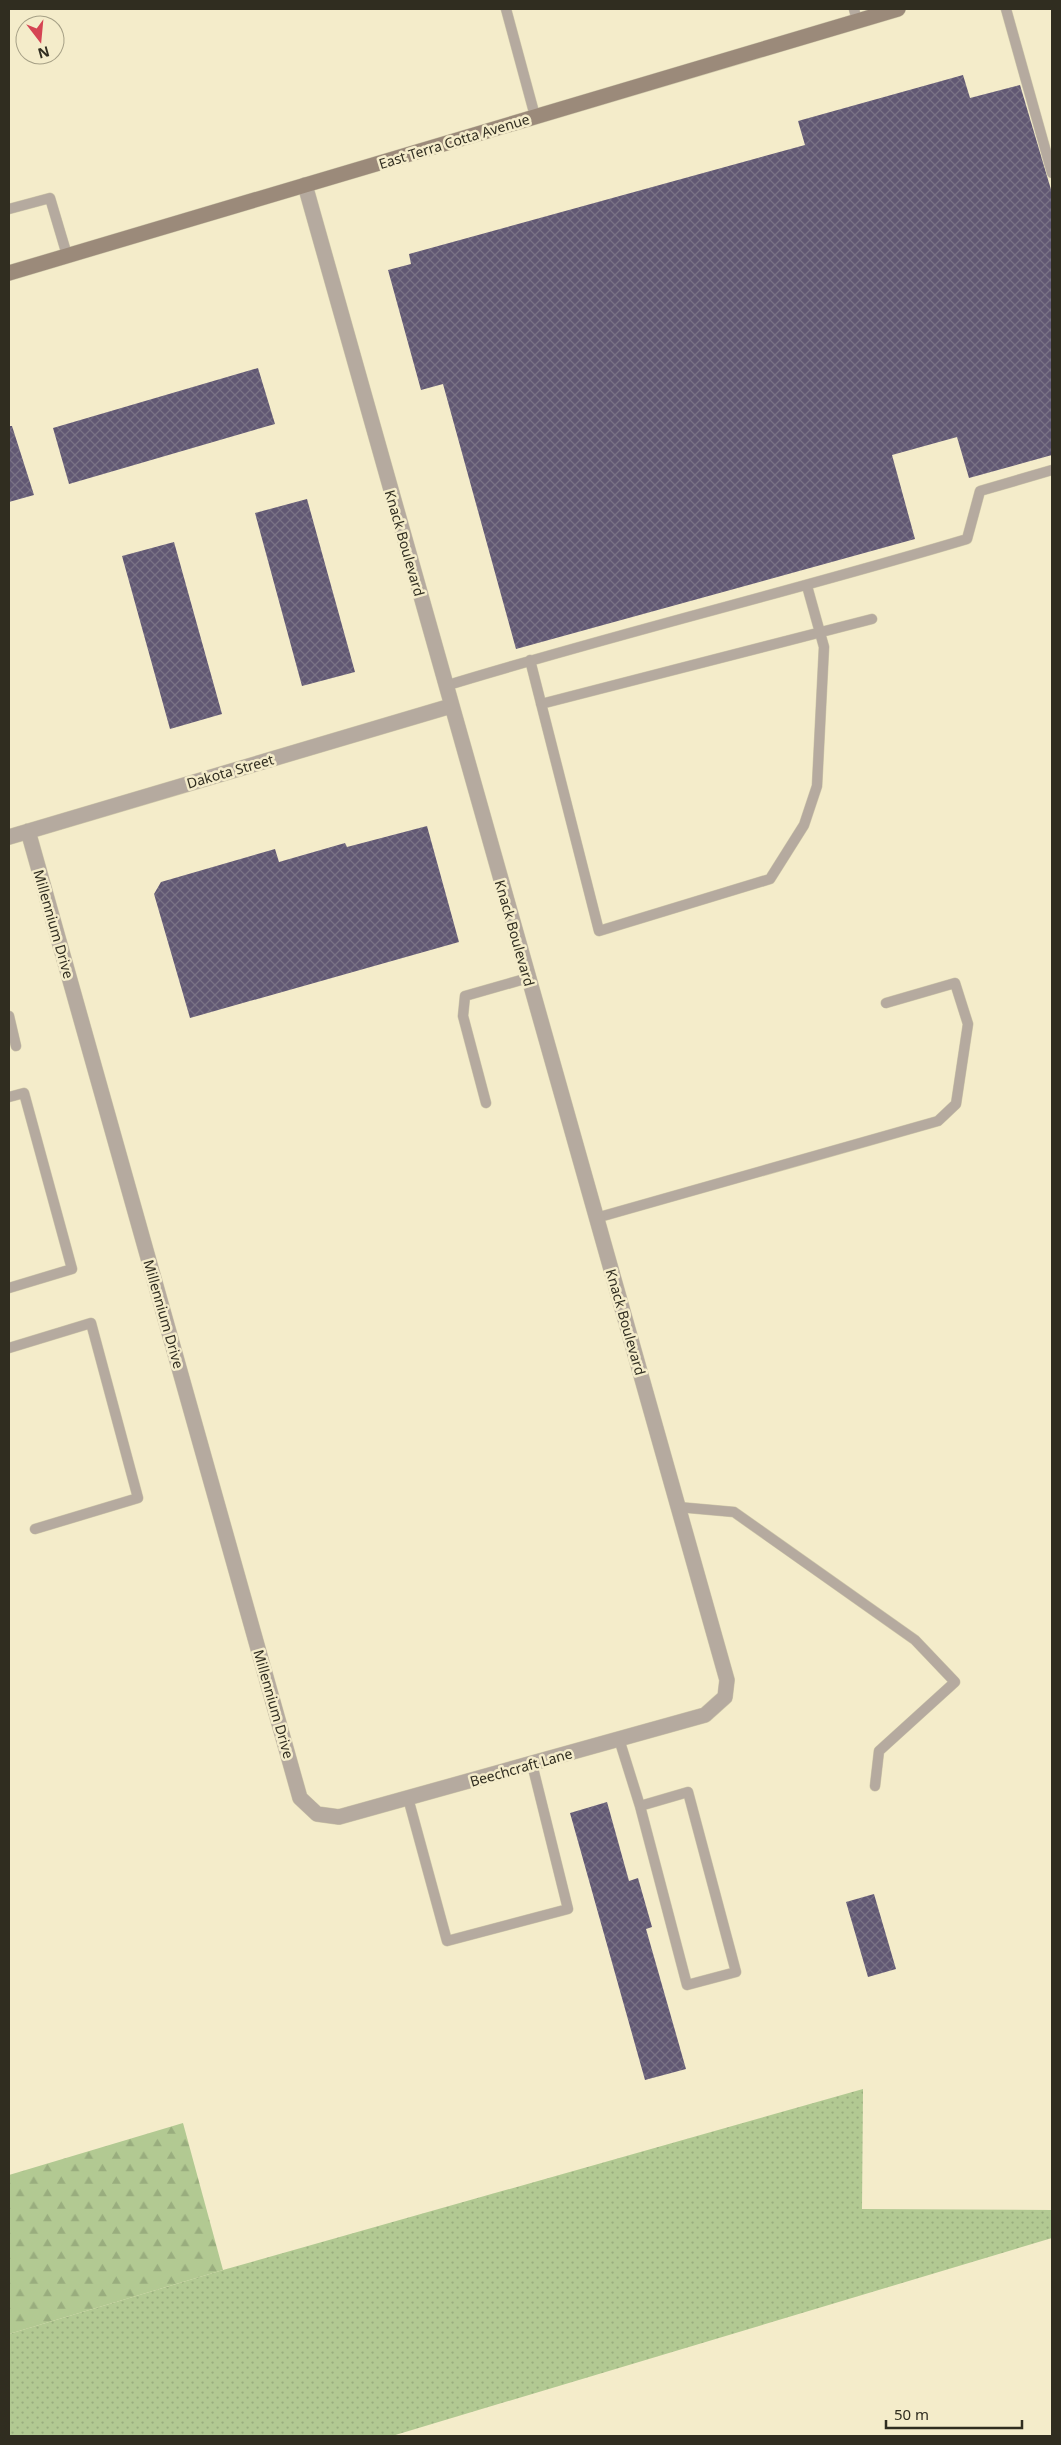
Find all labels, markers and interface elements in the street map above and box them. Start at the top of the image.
north arrow [15,15,65,65]
text: N [36,42,52,64]
street label: East Terra Cotta Avenue [376,109,532,173]
street label: Knack Boulevard [381,488,429,598]
street label: Dakota Street [184,750,276,792]
street label: Millennium Drive [29,867,79,981]
street label: Knack Boulevard [491,878,539,988]
street label: Millennium Drive [139,1257,189,1371]
street label: Knack Boulevard [602,1267,650,1377]
street label: Millennium Drive [249,1647,299,1761]
street label: Beechcraft Lane [468,1743,574,1791]
scale bar [886,2398,1022,2430]
text: 50 m [894,2404,929,2424]

